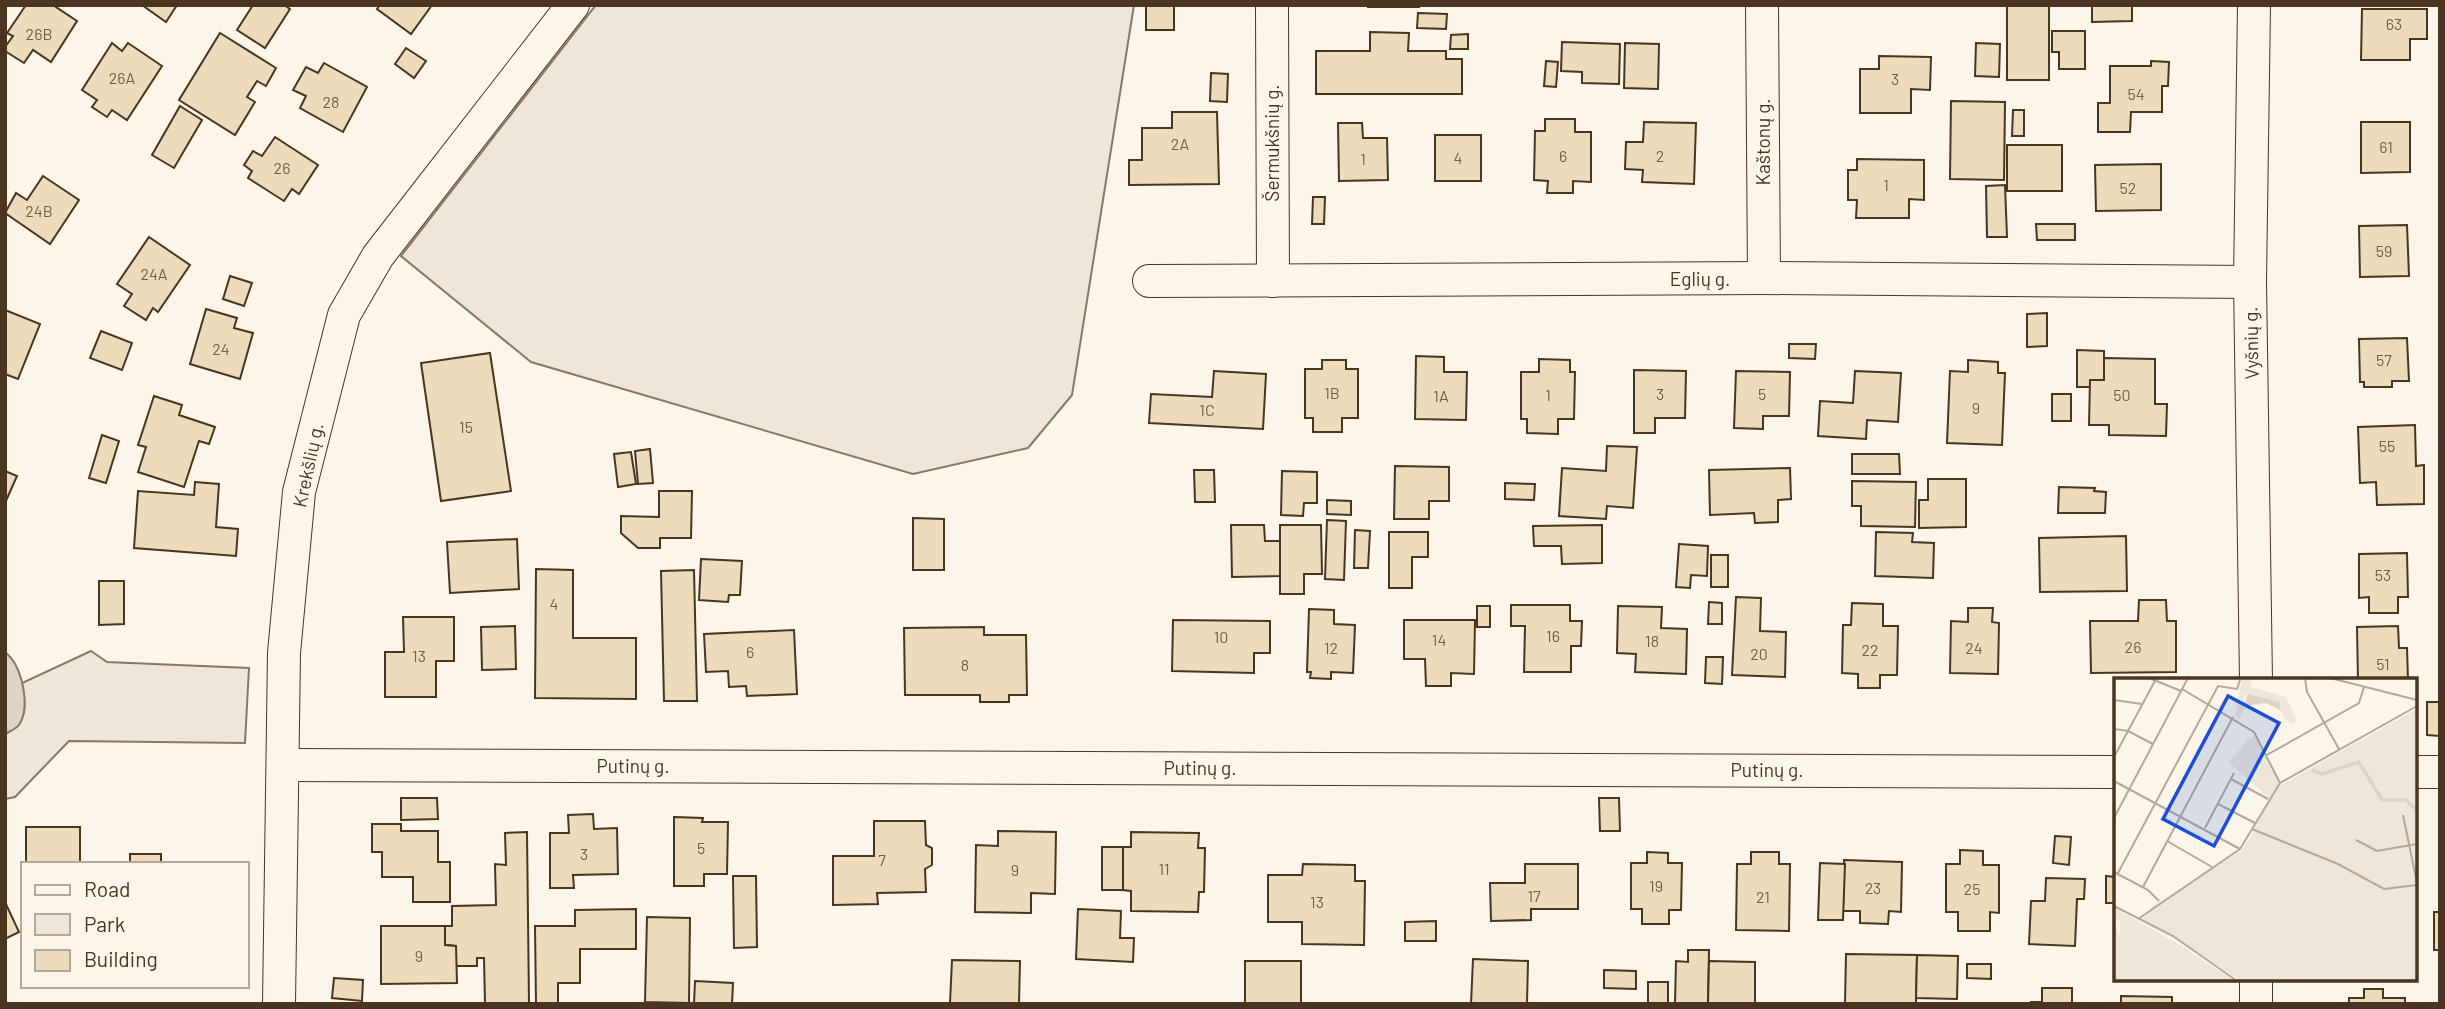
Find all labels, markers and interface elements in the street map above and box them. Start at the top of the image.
house number: 63 [2386,14,2402,33]
house number: 26B [26,24,52,43]
house number: 26A [109,68,136,87]
house number: 3 [1891,69,1899,88]
street label: Šermukšnių g. [1260,84,1283,202]
house number: 54 [2127,84,2145,103]
house number: 28 [323,92,339,111]
street label: Kaštonų g. [1751,98,1774,186]
house number: 2A [1171,134,1189,153]
house number: 61 [2379,137,2393,156]
house number: 6 [1559,146,1567,165]
house number: 2 [1656,146,1664,165]
house number: 4 [1454,148,1462,167]
house number: 1 [1360,149,1366,168]
house number: 26 [274,158,290,177]
house number: 1 [1883,175,1889,194]
house number: 52 [2120,178,2136,197]
house number: 24B [25,201,53,220]
house number: 59 [2376,241,2392,260]
house number: 24A [140,264,168,283]
street label: Eglių g. [1670,267,1730,290]
street label: Vyšnių g. [2238,306,2263,380]
house number: 24 [212,339,230,358]
house number: 57 [2376,350,2392,369]
house number: 1B [1324,383,1340,402]
house number: 3 [1656,384,1664,403]
house number: 5 [1758,384,1766,403]
house number: 1 [1545,385,1551,404]
house number: 50 [2113,385,2131,404]
house number: 1A [1433,386,1449,405]
house number: 9 [1972,398,1980,417]
house number: 1C [1199,400,1215,419]
house number: 15 [459,417,473,436]
street label: Krekšlių g. [287,420,328,509]
house number: 55 [2379,436,2395,455]
house number: 53 [2375,565,2391,584]
house number: 4 [550,594,558,613]
house number: 16 [1546,626,1560,645]
house number: 10 [1214,627,1228,646]
house number: 14 [1432,630,1446,649]
house number: 18 [1645,631,1659,650]
house number: 26 [2125,637,2141,656]
house number: 12 [1324,638,1338,657]
house number: 24 [1965,638,1983,657]
house number: 22 [1861,640,1879,659]
house number: 6 [746,642,754,661]
house number: 20 [1750,644,1768,663]
house number: 13 [412,646,426,665]
house number: 51 [2376,654,2390,673]
house number: 8 [961,655,969,674]
inset map [2114,678,2417,981]
street label: Putinų g. [597,754,669,777]
street label: Putinų g. [1164,756,1236,779]
street label: Putinų g. [1731,758,1803,781]
house number: 5 [697,838,705,857]
house number: 3 [580,844,588,863]
house number: 7 [878,850,886,869]
house number: 11 [1158,859,1170,878]
house number: 9 [1011,860,1019,879]
legend [21,862,248,988]
text: Road [84,876,130,901]
house number: 19 [1649,876,1663,895]
house number: 23 [1865,878,1881,897]
house number: 25 [1964,879,1980,898]
house number: 17 [1527,886,1541,905]
house number: 21 [1756,887,1770,906]
house number: 13 [1310,892,1324,911]
text: Park [84,911,125,936]
text: Building [84,946,158,971]
house number: 9 [415,946,423,965]

